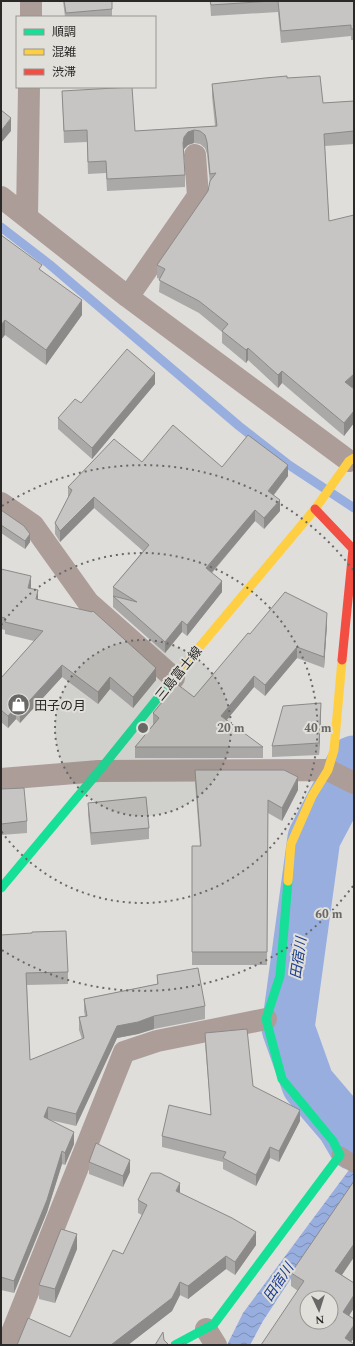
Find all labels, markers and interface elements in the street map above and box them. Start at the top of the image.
legend [16,16,156,88]
text: 順調 [52,23,76,42]
text: 混雑 [52,43,76,62]
text: 渋滞 [52,63,76,82]
street label: 三島富士線 [151,642,207,705]
shop icon: 田子の月 [6,692,32,718]
place label: 田子の月 [34,696,86,716]
text: 20 m [217,719,245,738]
text: 40 m [304,719,332,738]
centre of rings [136,721,150,735]
text: 60 m [315,905,343,924]
water label: 田宿川 [285,934,312,980]
water label: 田宿川 [258,1257,300,1306]
north arrow [299,1290,339,1330]
text: N [315,1311,325,1328]

